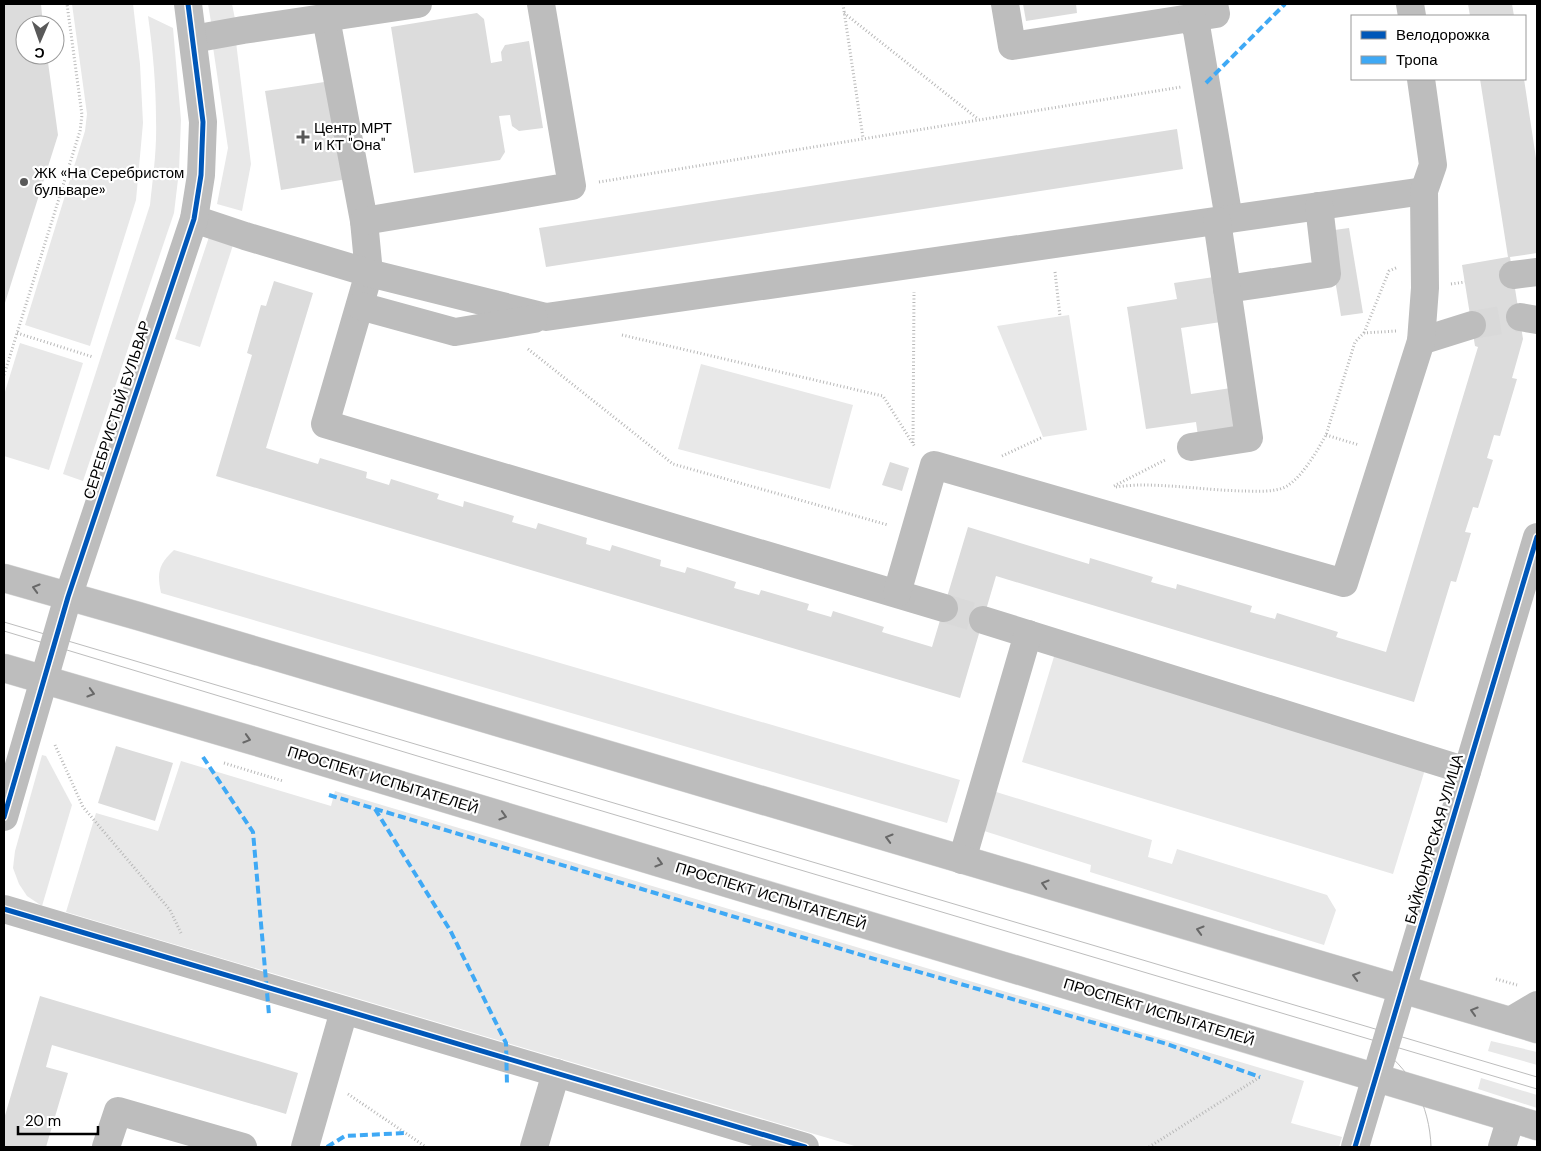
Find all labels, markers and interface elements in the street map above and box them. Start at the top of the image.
north arrow [15,15,65,65]
legend [1351,15,1526,80]
text: Велодорожка [1396,25,1490,45]
text: С [34,44,45,62]
text: Тропа [1396,50,1438,70]
place label: Центр МРТ и КТ "Она" [314,118,392,155]
marker: Центр МРТ и КТ "Она" [296,130,310,144]
place label: ЖК «На Серебристом бульваре» [34,163,184,200]
marker: ЖК «На Серебристом бульваре» [18,176,30,188]
street label: СЕРЕБРИСТЫЙ БУЛЬВАР [79,318,155,502]
one-way arrow [32,583,40,593]
one-way arrow [87,687,96,698]
one-way arrow [242,734,251,744]
street label: ПРОСПЕКТ ИСПЫТАТЕЛЕЙ [285,741,481,819]
street label: БАЙКОНУРСКАЯ УЛИЦА [1400,752,1468,926]
one-way arrow [499,810,507,820]
one-way arrow [885,833,893,843]
one-way arrow [654,857,663,867]
street label: ПРОСПЕКТ ИСПЫТАТЕЛЕЙ [673,857,869,935]
one-way arrow [1041,879,1049,889]
one-way arrow [1197,925,1205,935]
one-way arrow [1353,971,1361,981]
street label: ПРОСПЕКТ ИСПЫТАТЕЛЕЙ [1061,973,1257,1051]
one-way arrow [1470,1006,1478,1016]
scale bar [18,1104,98,1136]
text: 20 m [25,1111,61,1131]

